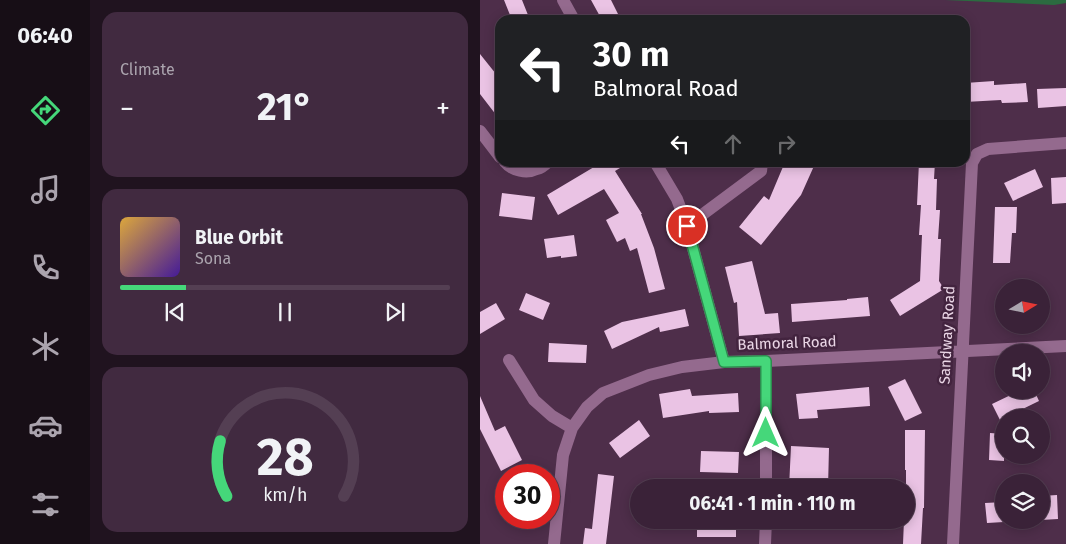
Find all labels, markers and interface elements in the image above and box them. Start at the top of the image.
text: 06:40 [17,22,73,49]
text: 30 m [593,33,670,75]
icon: left [510,35,575,100]
text: Climate [120,60,175,79]
text: Balmoral Road [593,75,739,102]
text: 21° [257,84,313,130]
text: − [120,92,134,125]
text: + [436,92,450,125]
icon: directions [28,93,63,128]
icon: left [666,130,694,158]
icon: ahead [719,130,747,158]
icon: right [772,130,800,158]
icon: music [28,172,63,207]
pin [666,205,708,247]
icon: arrive [673,212,701,240]
text: Blue Orbit [195,226,283,249]
text: Sona [195,249,231,268]
icon: phone [28,250,63,285]
north arrow [995,279,1050,334]
map controls [995,279,1050,529]
street label: Sandway Road [935,285,959,385]
icon: previous [161,298,189,326]
icon: pause [271,298,299,326]
icon: next [381,298,409,326]
icon: climate [28,329,63,364]
street label: Balmoral Road [737,332,837,354]
button: sound [995,344,1050,399]
position arrow [739,406,791,458]
icon: car [28,408,63,443]
button: search [995,409,1050,464]
text: 28 [256,426,314,489]
speed limit sign: 30 [495,464,560,529]
button: layers [995,474,1050,529]
text: km/h [263,484,307,506]
icon: filters [28,487,63,522]
text: 06:41 · 1 min · 110 m [689,492,856,515]

